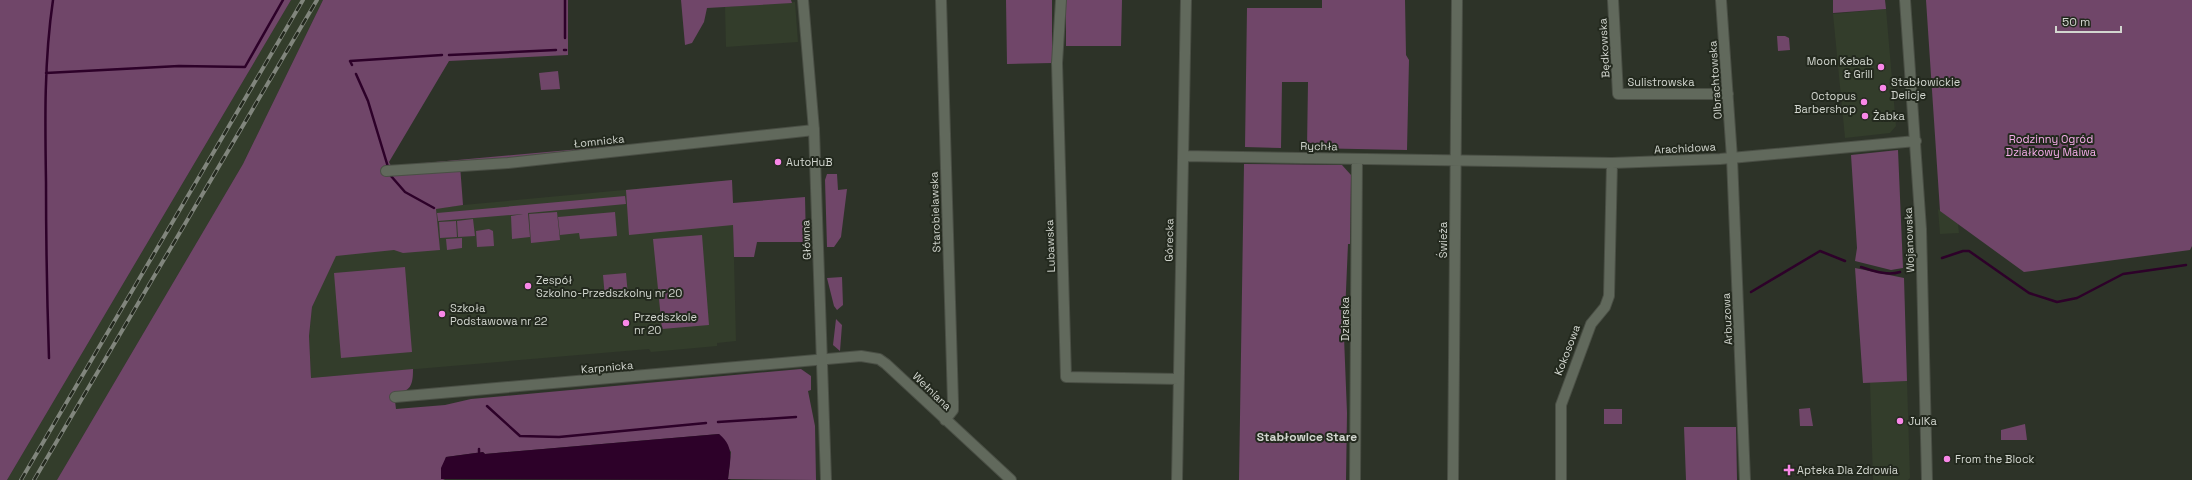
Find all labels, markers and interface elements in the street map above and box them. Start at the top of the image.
scale bar [2056,8,2121,34]
text: 50 m [2062,14,2090,30]
street label: Będkowska [1595,17,1613,78]
street label: Olbrachtowska [1705,40,1725,120]
place label: Moon Kebab & Grill [1807,54,1873,81]
marker: Moon Kebab & Grill [1876,62,1886,72]
street label: Sulistrowska [1628,75,1695,89]
place label: Stabłowickie Delicje [1891,75,1960,102]
marker: Stabłowickie Delicje [1878,83,1888,93]
place label: Octopus Barbershop [1794,89,1856,116]
marker: Octopus Barbershop [1859,97,1869,107]
place label: Żabka [1873,109,1906,123]
marker: Żabka [1860,111,1870,121]
street label: Łomnicka [573,131,626,151]
park label: Rodzinny Ogród Działkowy Malwa [2006,132,2097,159]
street label: Rychła [1300,139,1338,153]
street label: Arachidowa [1654,139,1717,157]
place label: AutoHuB [786,155,833,169]
marker: AutoHuB [773,157,783,167]
street label: Starobielawska [927,171,943,253]
street label: Wojanowska [1901,206,1917,273]
street label: Górecka [1162,218,1176,262]
street label: Główna [798,219,814,260]
street label: Lubawska [1042,219,1058,273]
street label: Świeża [1435,221,1450,258]
place label: Zespół Szkolno-Przedszkolny nr 20 [536,273,682,300]
marker: Zespół Szkolno-Przedszkolny nr 20 [523,281,533,291]
street label: Arbuzowa [1719,292,1735,345]
street label: Dziarska [1338,296,1352,341]
place label: Szkoła Podstawowa nr 22 [450,301,548,328]
marker: Szkoła Podstawowa nr 22 [437,309,447,319]
place label: Przedszkole nr 20 [634,310,697,337]
marker: Przedszkole nr 20 [621,318,631,328]
street label: Kokosowa [1551,322,1583,377]
street label: Karpnicka [580,358,634,376]
street label: Wełniana [910,369,955,413]
place label: JulKa [1908,414,1937,428]
marker: JulKa [1895,416,1905,426]
district label: Stabłowice Stare [1257,429,1357,445]
place label: From the Block [1955,452,2034,466]
marker: From the Block [1942,454,1952,464]
place label: Apteka Dla Zdrowia [1797,463,1899,477]
marker: Apteka Dla Zdrowia [1784,465,1794,475]

